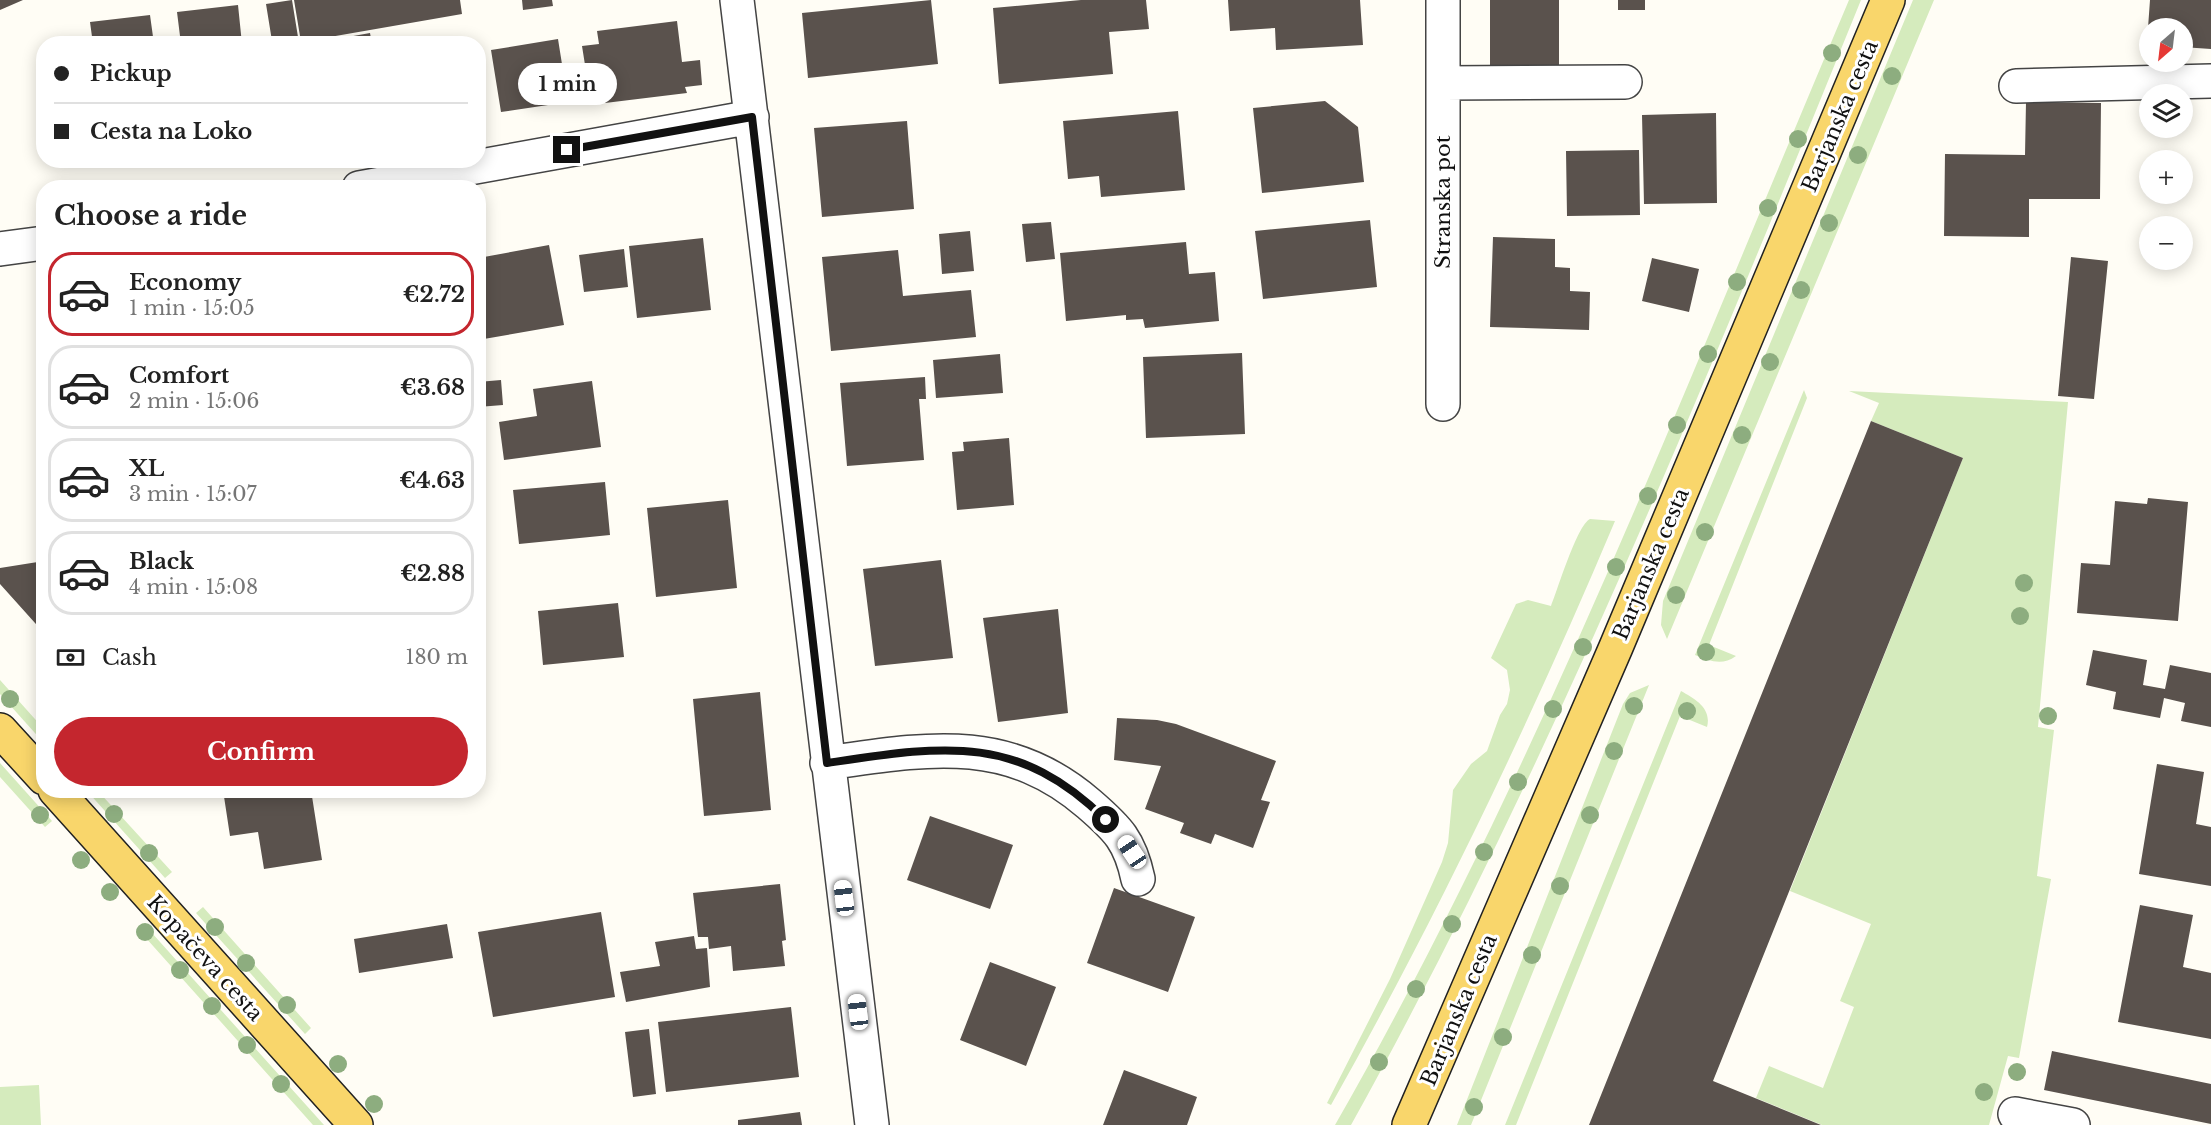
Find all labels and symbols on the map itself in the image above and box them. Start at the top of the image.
north arrow [2139,18,2193,72]
street label: Barjanska cesta [1796,36,1884,196]
callout: 1 min [518,63,616,105]
street label: Stranska pot [1430,135,1456,269]
route end [553,136,580,163]
street label: Barjanska cesta [1607,484,1695,644]
route start [1092,806,1119,833]
car [1114,832,1150,872]
car [833,879,855,917]
street label: Kopačeva cesta [142,890,269,1027]
street label: Barjanska cesta [1415,930,1503,1090]
car [847,993,869,1031]

